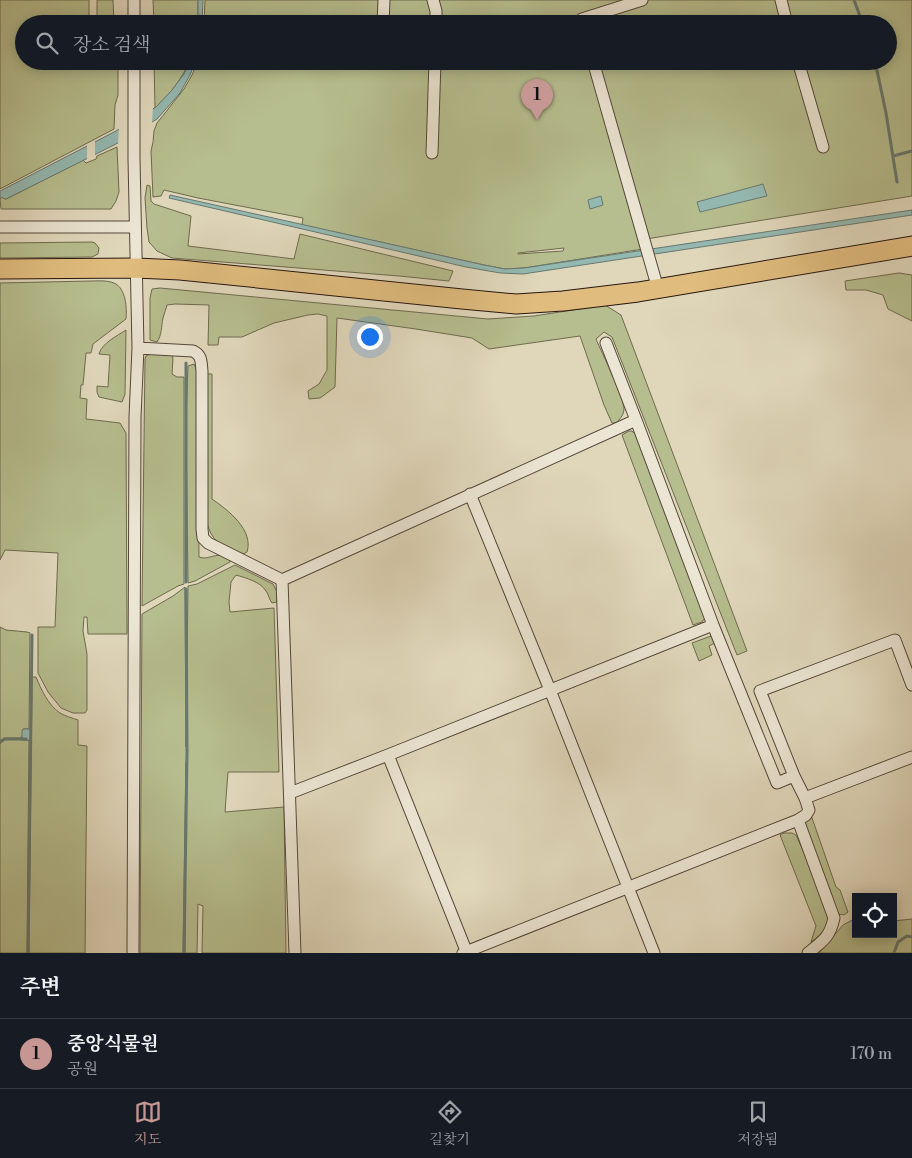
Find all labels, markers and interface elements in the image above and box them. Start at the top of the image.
search box [15,15,897,70]
icon: search [33,29,61,57]
text: 장소 검색 [73,33,150,57]
pin: 1 [521,79,553,120]
your location [357,324,383,350]
map controls [852,893,897,938]
button: locate [852,893,897,938]
text: 주변 [20,975,61,1001]
text: 중앙식물원 [67,1032,159,1056]
text: 1 [32,1044,40,1064]
text: 170 m [850,1044,892,1064]
text: 공원 [67,1059,98,1079]
tab: 지도 [134,1098,162,1149]
tab: 길찾기 [429,1098,470,1149]
tab: 저장됨 [738,1098,778,1149]

